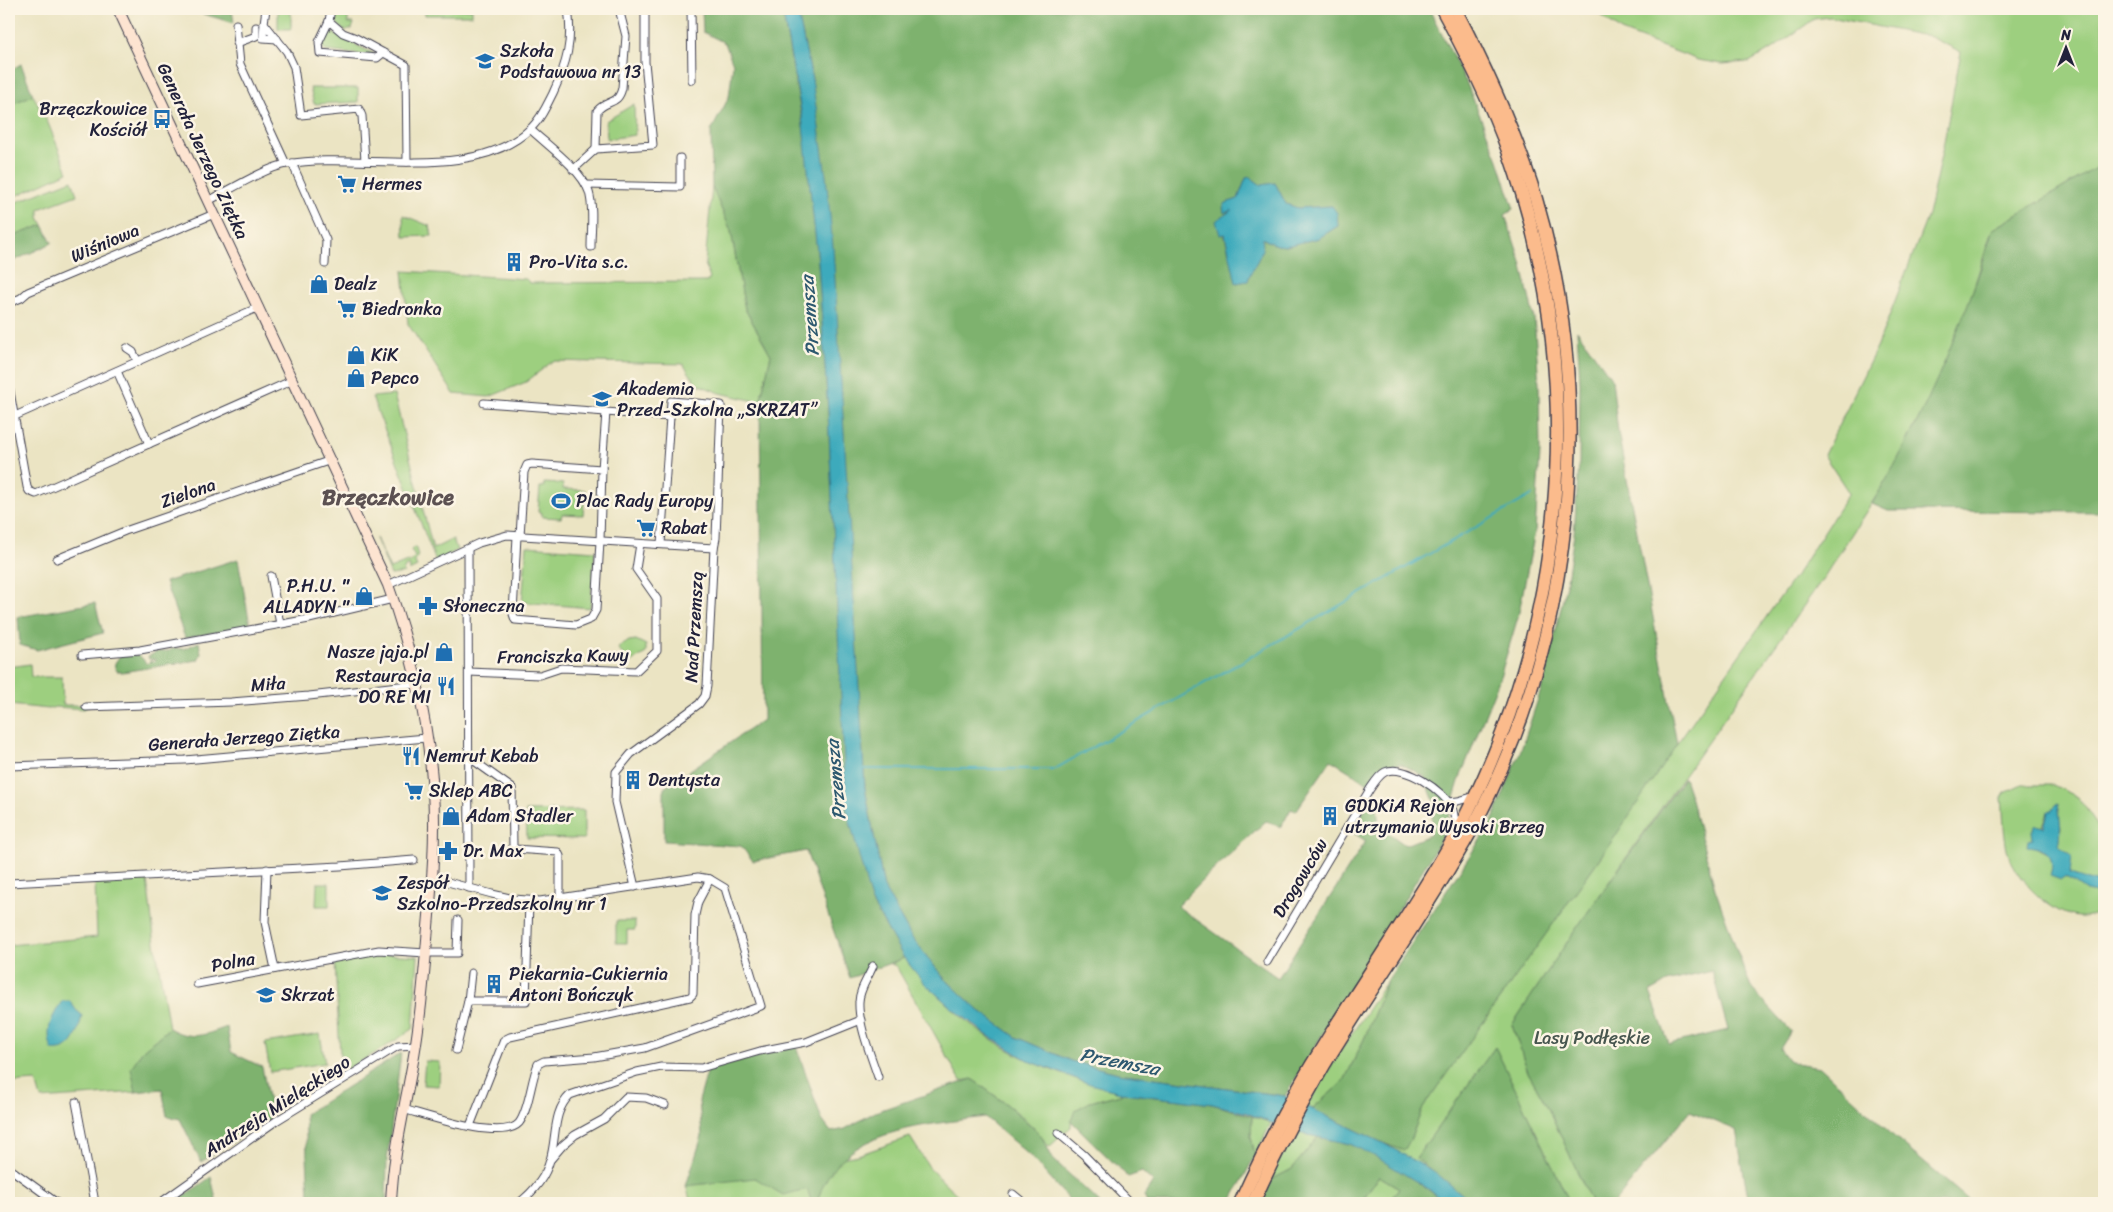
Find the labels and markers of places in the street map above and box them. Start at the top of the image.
place label: Szkoła Podstawowa nr 13 [500,35,641,88]
school or university icon: Szkoła Podstawowa nr 13 [474,50,496,72]
place label: Brzęczkowice Kościół [39,93,148,146]
bus stop icon: Brzęczkowice Kościół [151,108,173,130]
place label: Hermes [362,168,422,200]
supermarket icon: Hermes [336,173,358,195]
place label: Pro-Vita s.c. [529,246,629,278]
building icon: Pro-Vita s.c. [503,251,525,273]
place label: Dealz [334,268,377,300]
shop icon: Dealz [308,273,330,295]
place label: Biedronka [362,293,442,325]
supermarket icon: Biedronka [336,298,358,320]
place label: KiK [371,339,399,371]
shop icon: KiK [345,344,367,366]
place label: Pepco [371,362,419,394]
shop icon: Pepco [345,367,367,389]
place label: Akademia Przed-Szkolna „SKRZAT” [616,373,818,426]
school or university icon: Akademia Przed-Szkolna „SKRZAT” [591,388,613,410]
place label: Plac Rady Europy [576,485,714,517]
sports icon: Plac Rady Europy [550,490,572,512]
place label: Rabat [661,512,708,544]
supermarket icon: Rabat [635,517,657,539]
place label: P.H.U. " ALLADYN " [262,570,351,623]
shop icon: P.H.U. " ALLADYN " [353,585,375,607]
place label: Słoneczna [443,590,525,622]
pharmacy icon: Słoneczna [417,595,439,617]
place label: Nasze jaja.pl [327,636,430,668]
shop icon: Nasze jaja.pl [433,641,455,663]
place label: Restauracja DO RE MI [336,660,432,713]
restaurant icon: Restauracja DO RE MI [435,675,457,697]
place label: Nemrut Kebab [426,740,539,772]
restaurant icon: Nemrut Kebab [400,745,422,767]
place label: Dentysta [648,764,721,796]
building icon: Dentysta [622,769,644,791]
place label: Sklep ABC [429,775,513,807]
supermarket icon: Sklep ABC [403,780,425,802]
place label: GDDKiA Rejon utrzymania Wysoki Brzeg [1345,790,1545,843]
place label: Adam Stadler [465,800,575,832]
shop icon: Adam Stadler [440,805,462,827]
building icon: GDDKiA Rejon utrzymania Wysoki Brzeg [1319,805,1341,827]
place label: Dr. Max [463,835,524,867]
pharmacy icon: Dr. Max [437,840,459,862]
place label: Zespół Szkolno-Przedszkolny nr 1 [397,867,607,920]
school or university icon: Zespół Szkolno-Przedszkolny nr 1 [371,882,393,904]
place label: Piekarnia-Cukiernia Antoni Bończyk [508,958,668,1011]
building icon: Piekarnia-Cukiernia Antoni Bończyk [483,973,505,995]
place label: Skrzat [281,979,335,1011]
school or university icon: Skrzat [255,984,277,1006]

